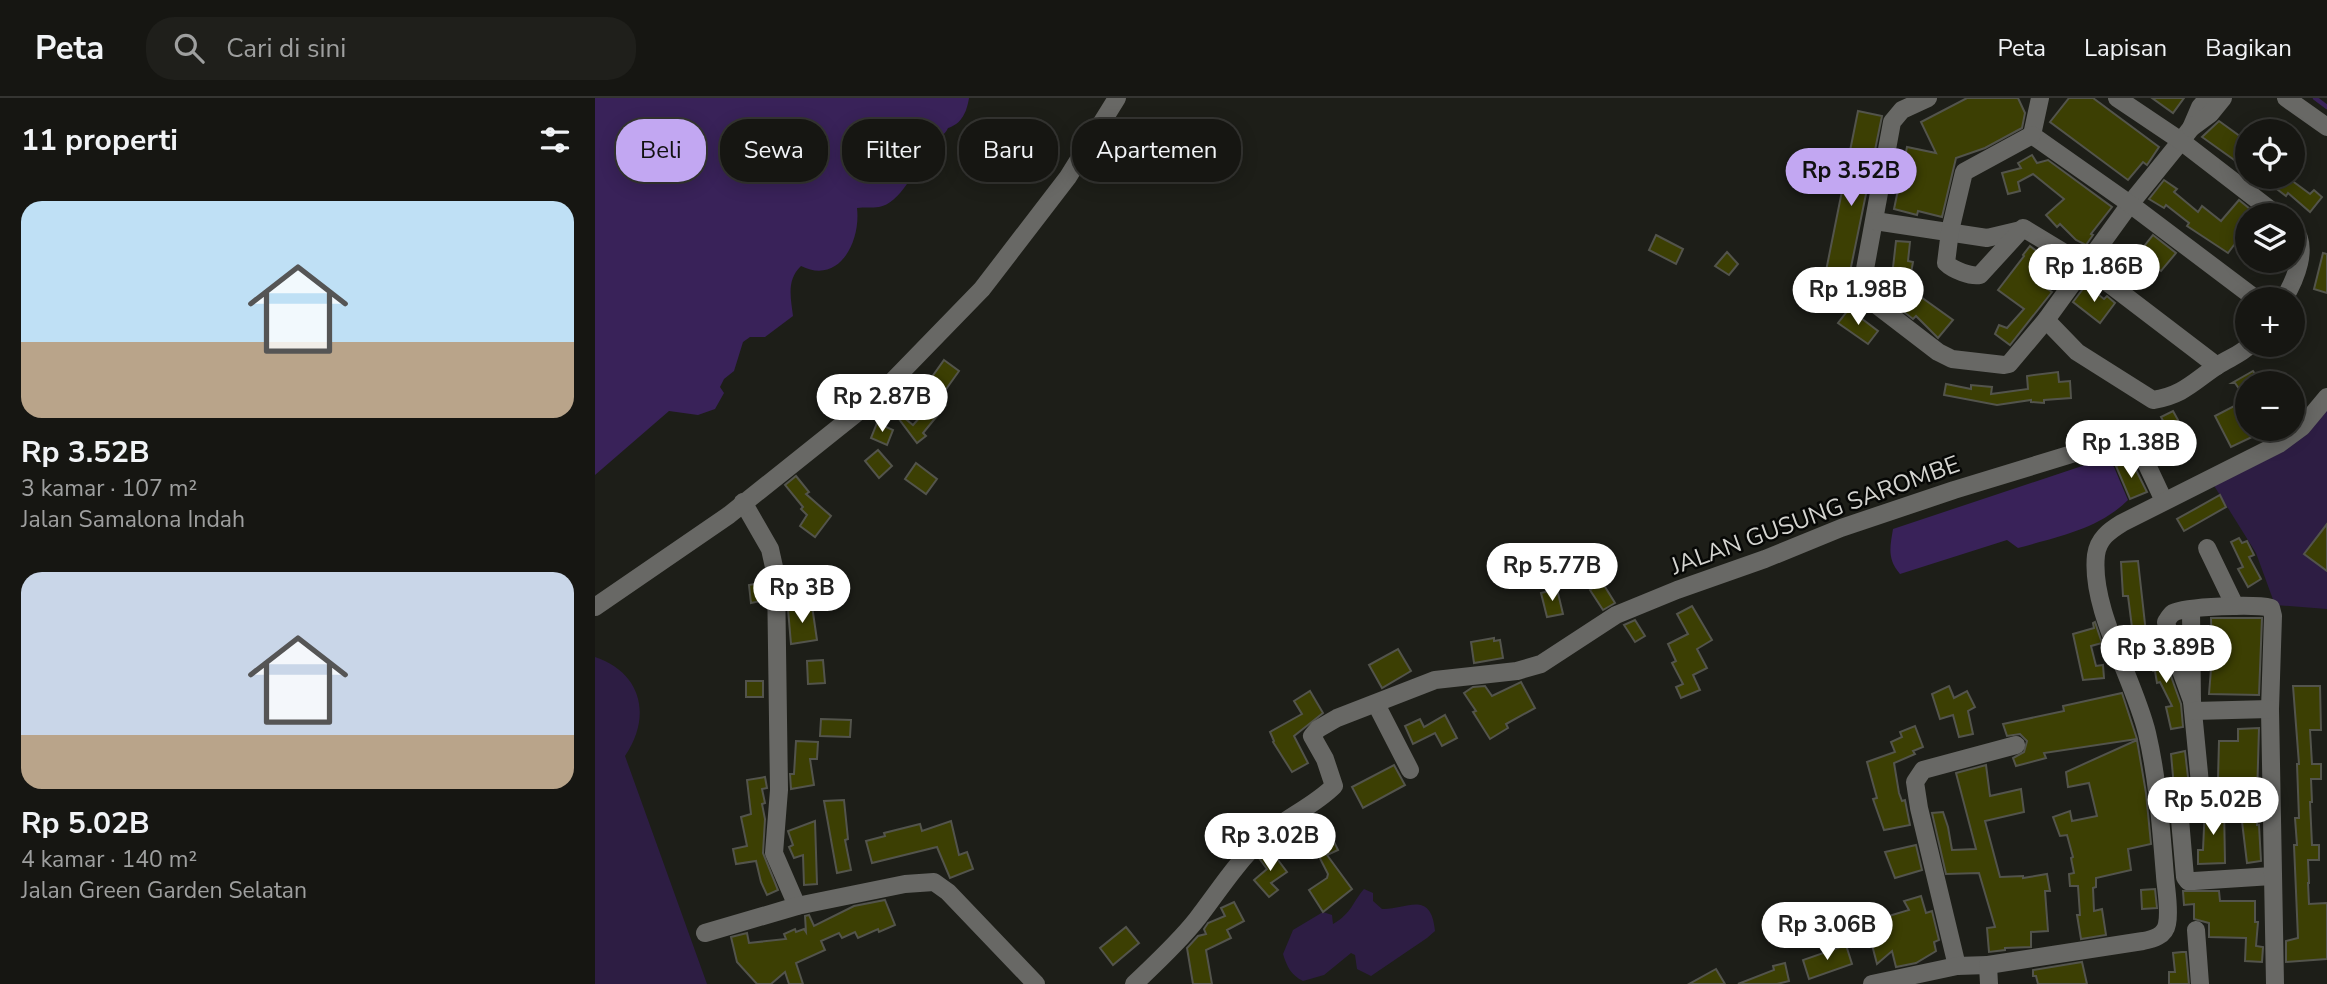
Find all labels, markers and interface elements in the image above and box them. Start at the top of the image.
search box [146,17,636,80]
text: Peta [35,26,104,71]
icon: search [170,29,208,67]
text: Cari di sini [226,31,346,66]
text: Peta [1997,32,2046,64]
text: Lapisan [2084,32,2167,64]
text: Bagikan [2205,32,2292,64]
chip: Beli [616,119,706,182]
chip: Sewa [720,119,828,182]
chip: Filter [842,119,945,182]
chip: Baru [959,119,1058,182]
chip: Apartemen [1072,119,1241,182]
map controls [2235,119,2305,441]
button: locate [2235,119,2305,189]
text: 11 properti [21,120,178,161]
icon: filters [536,121,574,159]
pin: Rp 3.52B [1779,148,1923,208]
text: Rp 3.52B [1802,155,1900,186]
button: layers [2235,203,2305,273]
pin: Rp 1.86B [2022,244,2166,304]
icon: home [235,246,361,372]
text: Rp 1.86B [2045,251,2143,282]
pin: Rp 1.98B [1786,268,1930,327]
text: Rp 1.98B [1809,274,1907,305]
button: + [2235,287,2305,357]
button: − [2235,371,2305,441]
pin: Rp 2.87B [810,374,954,434]
text: Rp 2.87B [833,381,931,412]
pin: Rp 1.38B [2059,420,2203,480]
text: Rp 1.38B [2082,427,2180,458]
text: Rp 3.52B [21,432,150,473]
street label: JALAN GUSUNG SAROMBE [1665,448,1964,583]
text: 3 kamar · 107 m² [21,473,197,504]
text: Jalan Samalona Indah [21,504,245,535]
pin: Rp 5.77B [1480,544,1624,603]
text: Rp 5.77B [1503,550,1601,581]
pin: Rp 3B [753,566,851,625]
text: Rp 3B [769,572,835,603]
icon: home [235,617,361,743]
pin: Rp 3.89B [2094,626,2238,685]
text: Rp 3.89B [2117,632,2215,663]
pin: Rp 5.02B [2141,778,2285,837]
text: Rp 5.02B [2164,784,2262,815]
text: Rp 5.02B [21,803,150,844]
pin: Rp 3.02B [1198,814,1342,873]
text: Rp 3.02B [1221,820,1319,851]
text: 4 kamar · 140 m² [21,844,197,875]
text: Jalan Green Garden Selatan [21,875,307,906]
pin: Rp 3.06B [1755,902,1899,962]
text: Rp 3.06B [1778,909,1876,940]

